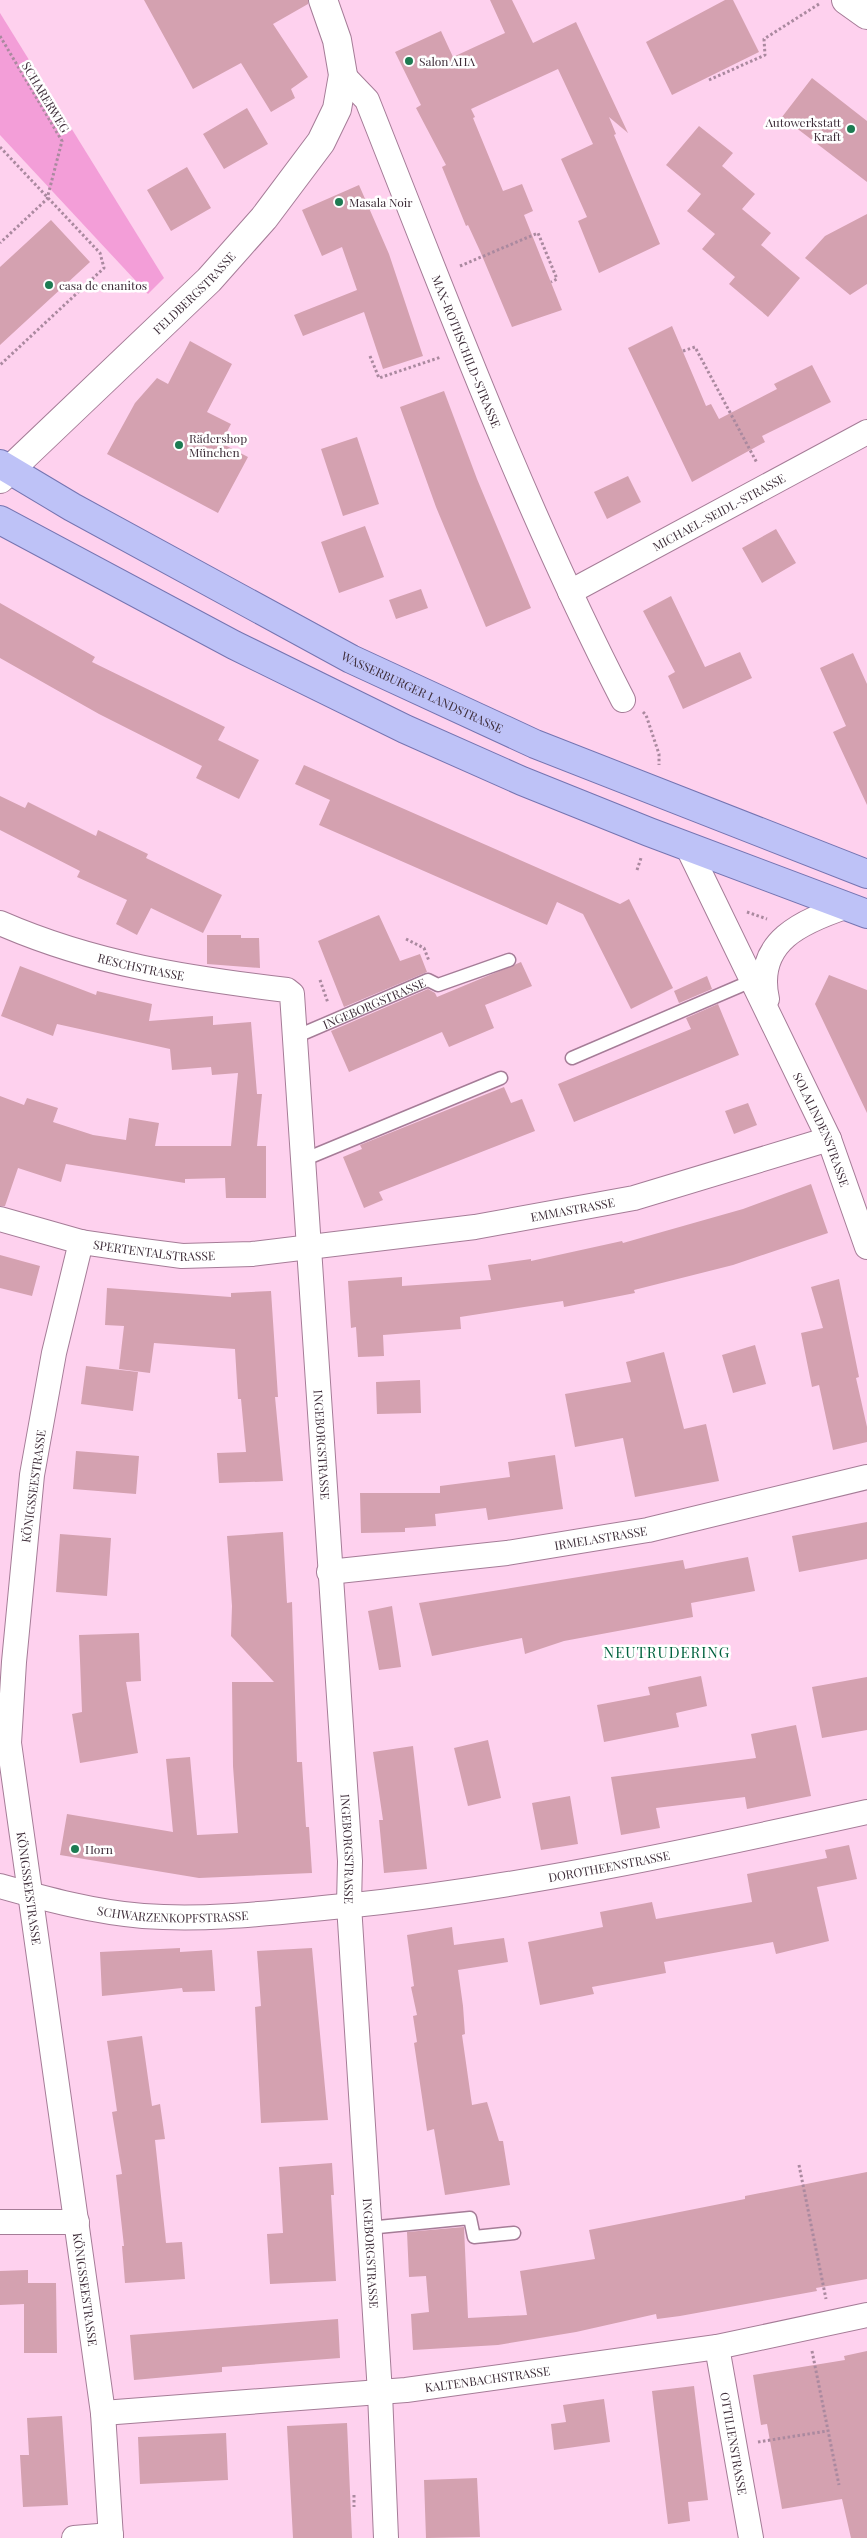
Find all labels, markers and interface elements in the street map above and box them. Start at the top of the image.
place label: Salon AHA [419,53,475,69]
marker: Salon AHA [403,55,415,67]
street label: SCHARERWEG [19,59,74,136]
place label: Autowerkstatt Kraft [765,114,842,144]
marker: Autowerkstatt Kraft [845,123,857,135]
place label: Masala Noir [349,194,413,210]
marker: Masala Noir [333,196,345,208]
street label: FELDBERGSTRASSE [149,248,239,337]
street label: MAX-ROTHSCHILD-STRASSE [429,272,505,430]
place label: casa de enanitos [59,277,147,293]
marker: casa de enanitos [43,279,55,291]
place label: Rädershop München [189,430,247,460]
marker: Rädershop München [173,439,185,451]
street label: MICHAEL-SEIDL-STRASSE [650,470,788,554]
street label: WASSERBURGER LANDSTRASSE [338,647,506,736]
street label: RESCHSTRASSE [96,949,186,984]
street label: INGEBORGSTRASSE [320,974,428,1032]
street label: SOLALINDENSTRASSE [790,1070,853,1189]
street label: EMMASTRASSE [529,1194,616,1225]
street label: SPERTENTALSTRASSE [92,1236,215,1264]
street label: INGEBORGSTRASSE [310,1389,334,1500]
street label: KÖNIGSSEESTRASSE [17,1428,49,1544]
street label: IRMELASTRASSE [553,1522,648,1553]
district label: NEUTRUDERING [604,1642,730,1662]
street label: INGEBORGSTRASSE [338,1793,358,1904]
street label: KÖNIGSSEESTRASSE [14,1831,45,1946]
place label: Horn [85,1841,113,1857]
marker: Horn [69,1843,81,1855]
street label: DOROTHEENSTRASSE [547,1846,671,1885]
street label: SCHWARZENKOPFSTRASSE [96,1902,249,1925]
street label: INGEBORGSTRASSE [360,2198,383,2309]
street label: KÖNIGSSEESTRASSE [70,2232,102,2347]
street label: KALTENBACHSTRASSE [424,2362,551,2395]
street label: OTTILIENSTRASSE [717,2391,751,2496]

